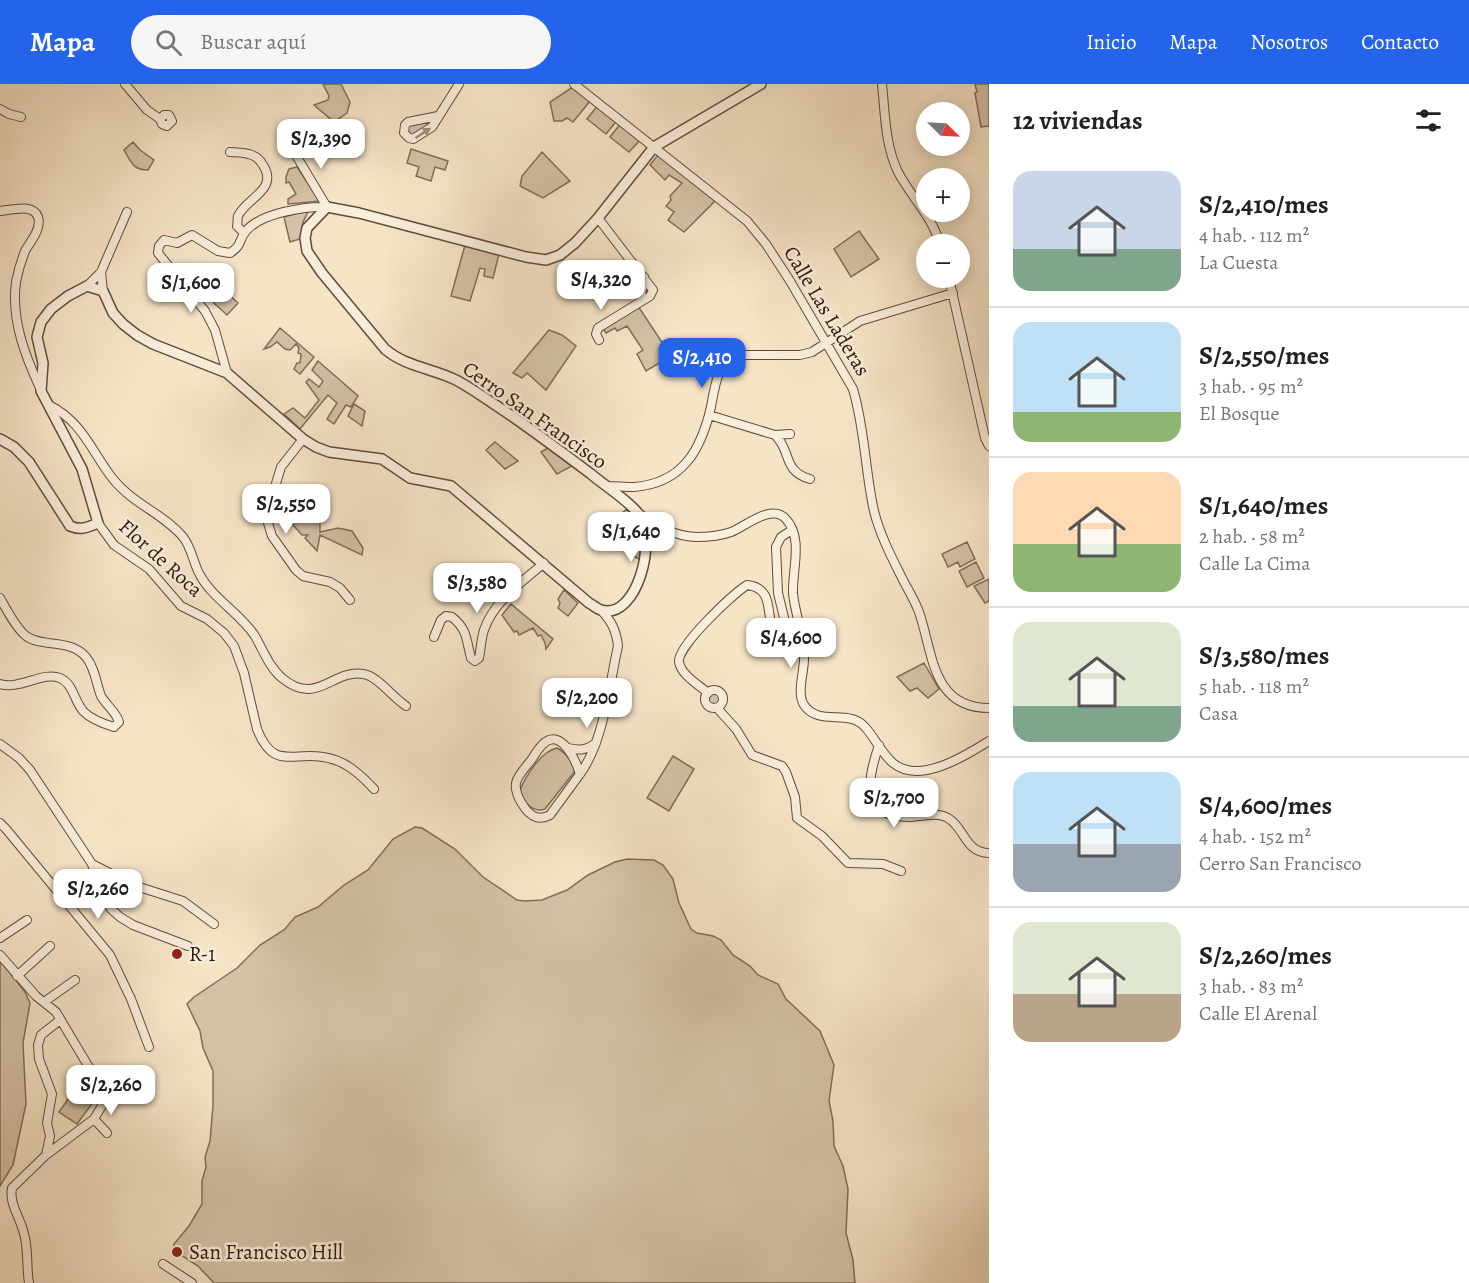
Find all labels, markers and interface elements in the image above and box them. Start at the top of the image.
search box [131,15,551,69]
text: Mapa [30,23,95,61]
icon: search [152,26,185,59]
text: Buscar aquí [200,27,306,57]
text: Inicio [1086,28,1136,56]
text: Mapa [1169,28,1218,56]
text: Nosotros [1251,28,1328,56]
text: Contacto [1361,28,1439,56]
north arrow [916,102,970,156]
map controls [916,102,970,288]
text: 12 viviendas [1013,103,1143,138]
icon: filters [1412,104,1445,137]
pin: S/2,390 [266,119,376,170]
text: S/2,390 [291,125,351,152]
one-way arrow [415,128,431,139]
button: + [916,168,970,222]
text: S/2,410/mes [1199,187,1329,222]
icon: home [1061,195,1133,267]
text: 4 hab. · 112 m² [1199,222,1309,249]
button: − [916,234,970,288]
street label: Calle Las Laderas [777,241,877,381]
text: La Cuesta [1199,249,1279,276]
pin: S/4,320 [546,260,656,311]
pin: S/1,600 [136,263,246,314]
text: S/4,320 [571,266,631,293]
text: S/1,600 [161,269,221,296]
pin: S/2,410 [647,338,757,389]
text: S/2,550/mes [1199,338,1329,373]
text: S/2,410 [672,344,732,371]
icon: home [1061,346,1133,418]
street label: Cerro San Francisco [457,355,613,475]
text: 3 hab. · 95 m² [1199,373,1303,400]
text: El Bosque [1199,400,1280,427]
pin: S/2,550 [231,484,341,535]
text: S/1,640/mes [1199,488,1328,523]
text: S/2,550 [256,490,316,517]
icon: home [1061,496,1133,568]
pin: S/1,640 [576,512,686,563]
street label: Flor de Roca [113,513,209,604]
text: S/1,640 [602,518,660,545]
text: 2 hab. · 58 m² [1199,523,1305,550]
text: Calle La Cima [1199,550,1311,577]
pin: S/3,580 [422,563,532,614]
text: S/3,580 [447,569,507,596]
pin: S/4,600 [736,618,846,669]
text: S/4,600 [760,624,822,651]
text: S/3,580/mes [1199,638,1329,673]
icon: home [1061,646,1133,718]
text: 5 hab. · 118 m² [1199,673,1309,700]
pin: S/2,200 [532,678,642,729]
text: S/2,200 [556,684,618,711]
text: Casa [1199,700,1238,727]
pin: S/2,700 [839,778,949,829]
text: S/2,700 [863,784,925,811]
text: S/4,600/mes [1199,788,1332,823]
icon: home [1061,796,1133,868]
text: 4 hab. · 152 m² [1199,823,1311,850]
text: Cerro San Francisco [1199,850,1361,877]
pin: S/2,260 [43,869,153,920]
text: S/2,260 [67,875,129,902]
text: S/2,260/mes [1199,938,1332,973]
place label: R-1 [189,940,216,968]
icon: home [1061,946,1133,1018]
marker: R-1 [170,947,184,961]
text: 3 hab. · 83 m² [1199,973,1303,1000]
text: Calle El Arenal [1199,1000,1317,1027]
pin: S/2,260 [56,1065,166,1116]
text: S/2,260 [80,1071,142,1098]
place label: San Francisco Hill [189,1238,343,1266]
marker: San Francisco Hill [170,1245,184,1259]

